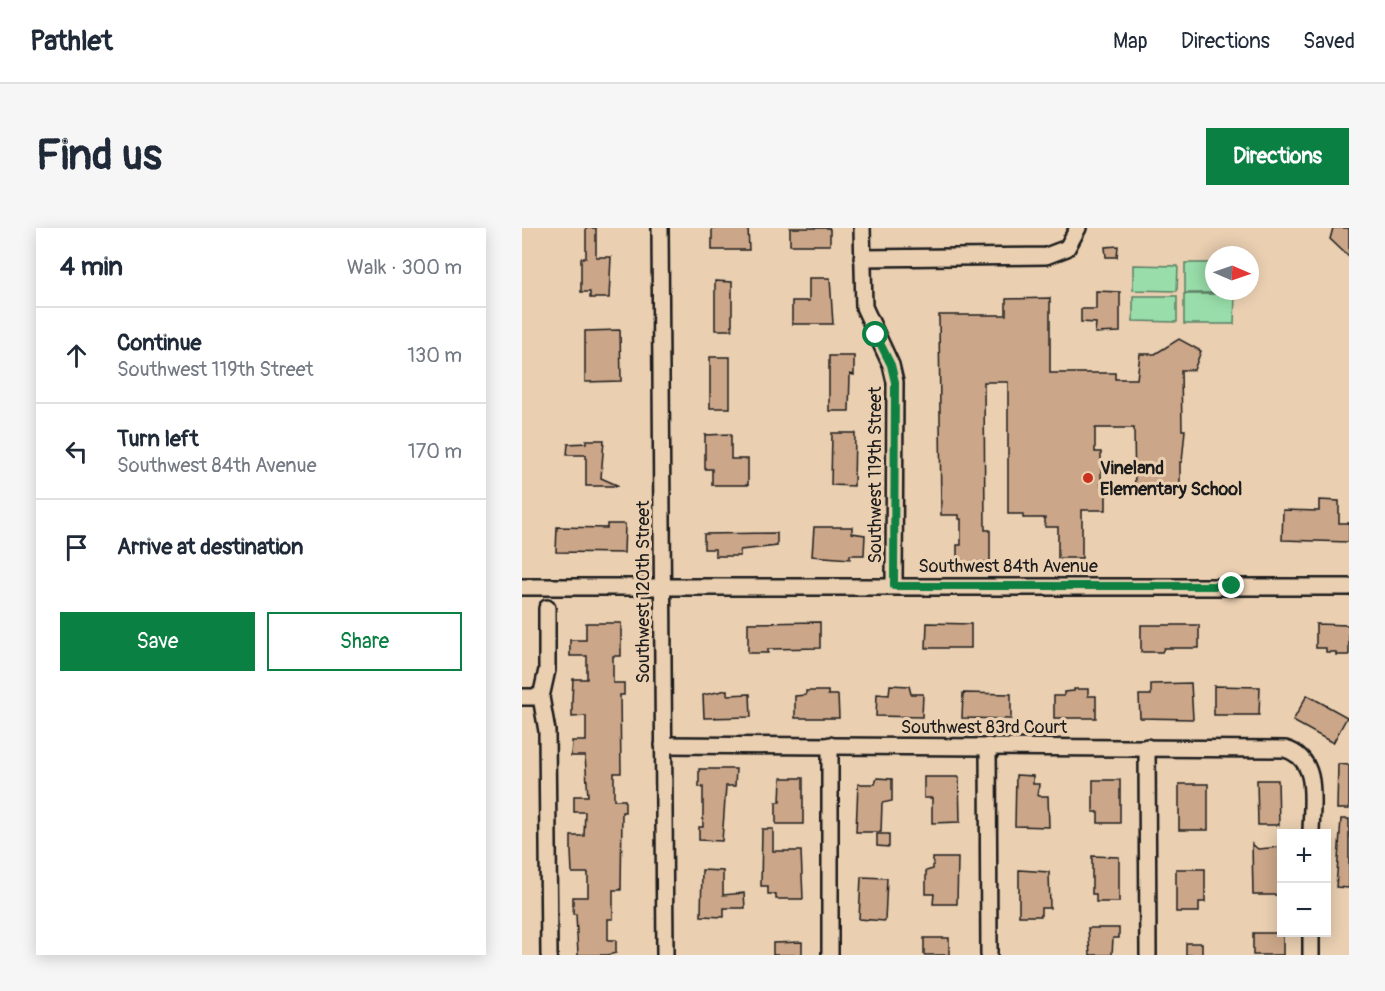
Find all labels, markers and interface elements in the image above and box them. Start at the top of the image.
text: Pathlet [30,24,113,59]
text: Map [1113,28,1148,55]
text: Directions [1181,28,1270,55]
text: Saved [1303,28,1355,55]
button: Directions [1206,128,1349,185]
text: Find us [36,130,162,182]
north arrow [1205,246,1259,300]
text: 4 min [60,251,123,283]
text: Walk · 300 m [347,255,462,280]
route start [862,321,888,347]
text: Continue [117,329,201,357]
icon: ahead [60,339,93,372]
text: 130 m [407,343,462,368]
text: Southwest 119th Street [117,357,314,382]
street label: Southwest 119th Street [864,386,887,563]
text: Turn left [117,425,199,453]
icon: left [60,435,93,468]
text: 170 m [408,439,462,464]
text: Southwest 84th Avenue [117,453,317,478]
place label: Vineland Elementary School [1100,457,1242,501]
marker: Vineland Elementary School [1081,471,1095,485]
street label: Southwest 120th Street [632,500,655,683]
icon: arrive [60,531,93,564]
text: Arrive at destination [117,533,303,561]
street label: Southwest 84th Avenue [918,555,1098,578]
route end [1218,572,1244,598]
button: Save [60,612,255,671]
button: Share [267,612,462,671]
street label: Southwest 83rd Court [901,716,1068,739]
map controls [1277,829,1331,937]
button: + [1277,829,1331,883]
button: − [1277,883,1331,937]

